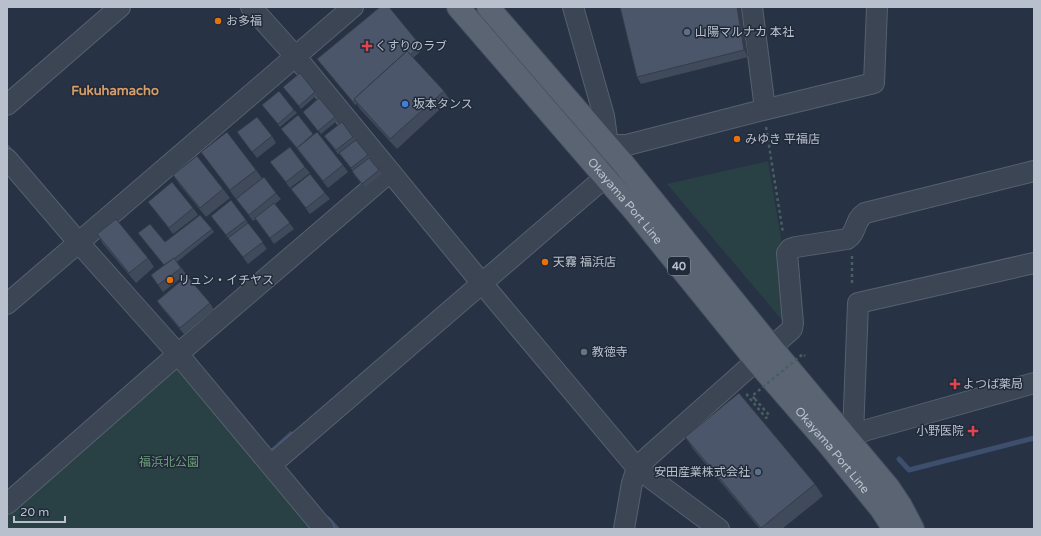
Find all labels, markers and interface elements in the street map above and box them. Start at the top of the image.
place label: お多福 [226,14,262,28]
marker: お多福 [213,16,223,26]
place label: 山陽マルナカ 本社 [695,25,794,39]
marker: 山陽マルナカ 本社 [682,27,692,37]
place label: くすりのラブ [375,39,447,53]
marker: くすりのラブ [362,41,372,51]
district label: Fukuhamacho [71,83,159,99]
place label: 坂本タンス [413,97,473,111]
marker: 坂本タンス [400,99,410,109]
place label: みゆき 平福店 [745,132,820,146]
marker: みゆき 平福店 [732,134,742,144]
street label: Okayama Port Line [585,155,665,247]
place label: 天霧 福浜店 [553,255,616,269]
marker: 天霧 福浜店 [540,257,550,267]
road number: 40 [668,257,690,275]
place label: リュン・イチヤス [178,273,274,287]
marker: リュン・イチヤス [165,275,175,285]
place label: 教徳寺 [592,345,628,359]
marker: 教徳寺 [579,347,589,357]
place label: よつば薬局 [963,377,1023,391]
marker: よつば薬局 [950,379,960,389]
street label: Okayama Port Line [792,404,872,496]
place label: 小野医院 [916,424,964,438]
marker: 小野医院 [967,425,979,437]
park label: 福浜北公園 [139,455,199,469]
place label: 安田産業株式会社 [654,465,750,479]
marker: 安田産業株式会社 [753,467,763,477]
scale bar [14,498,65,524]
text: 20 m [20,505,49,519]

